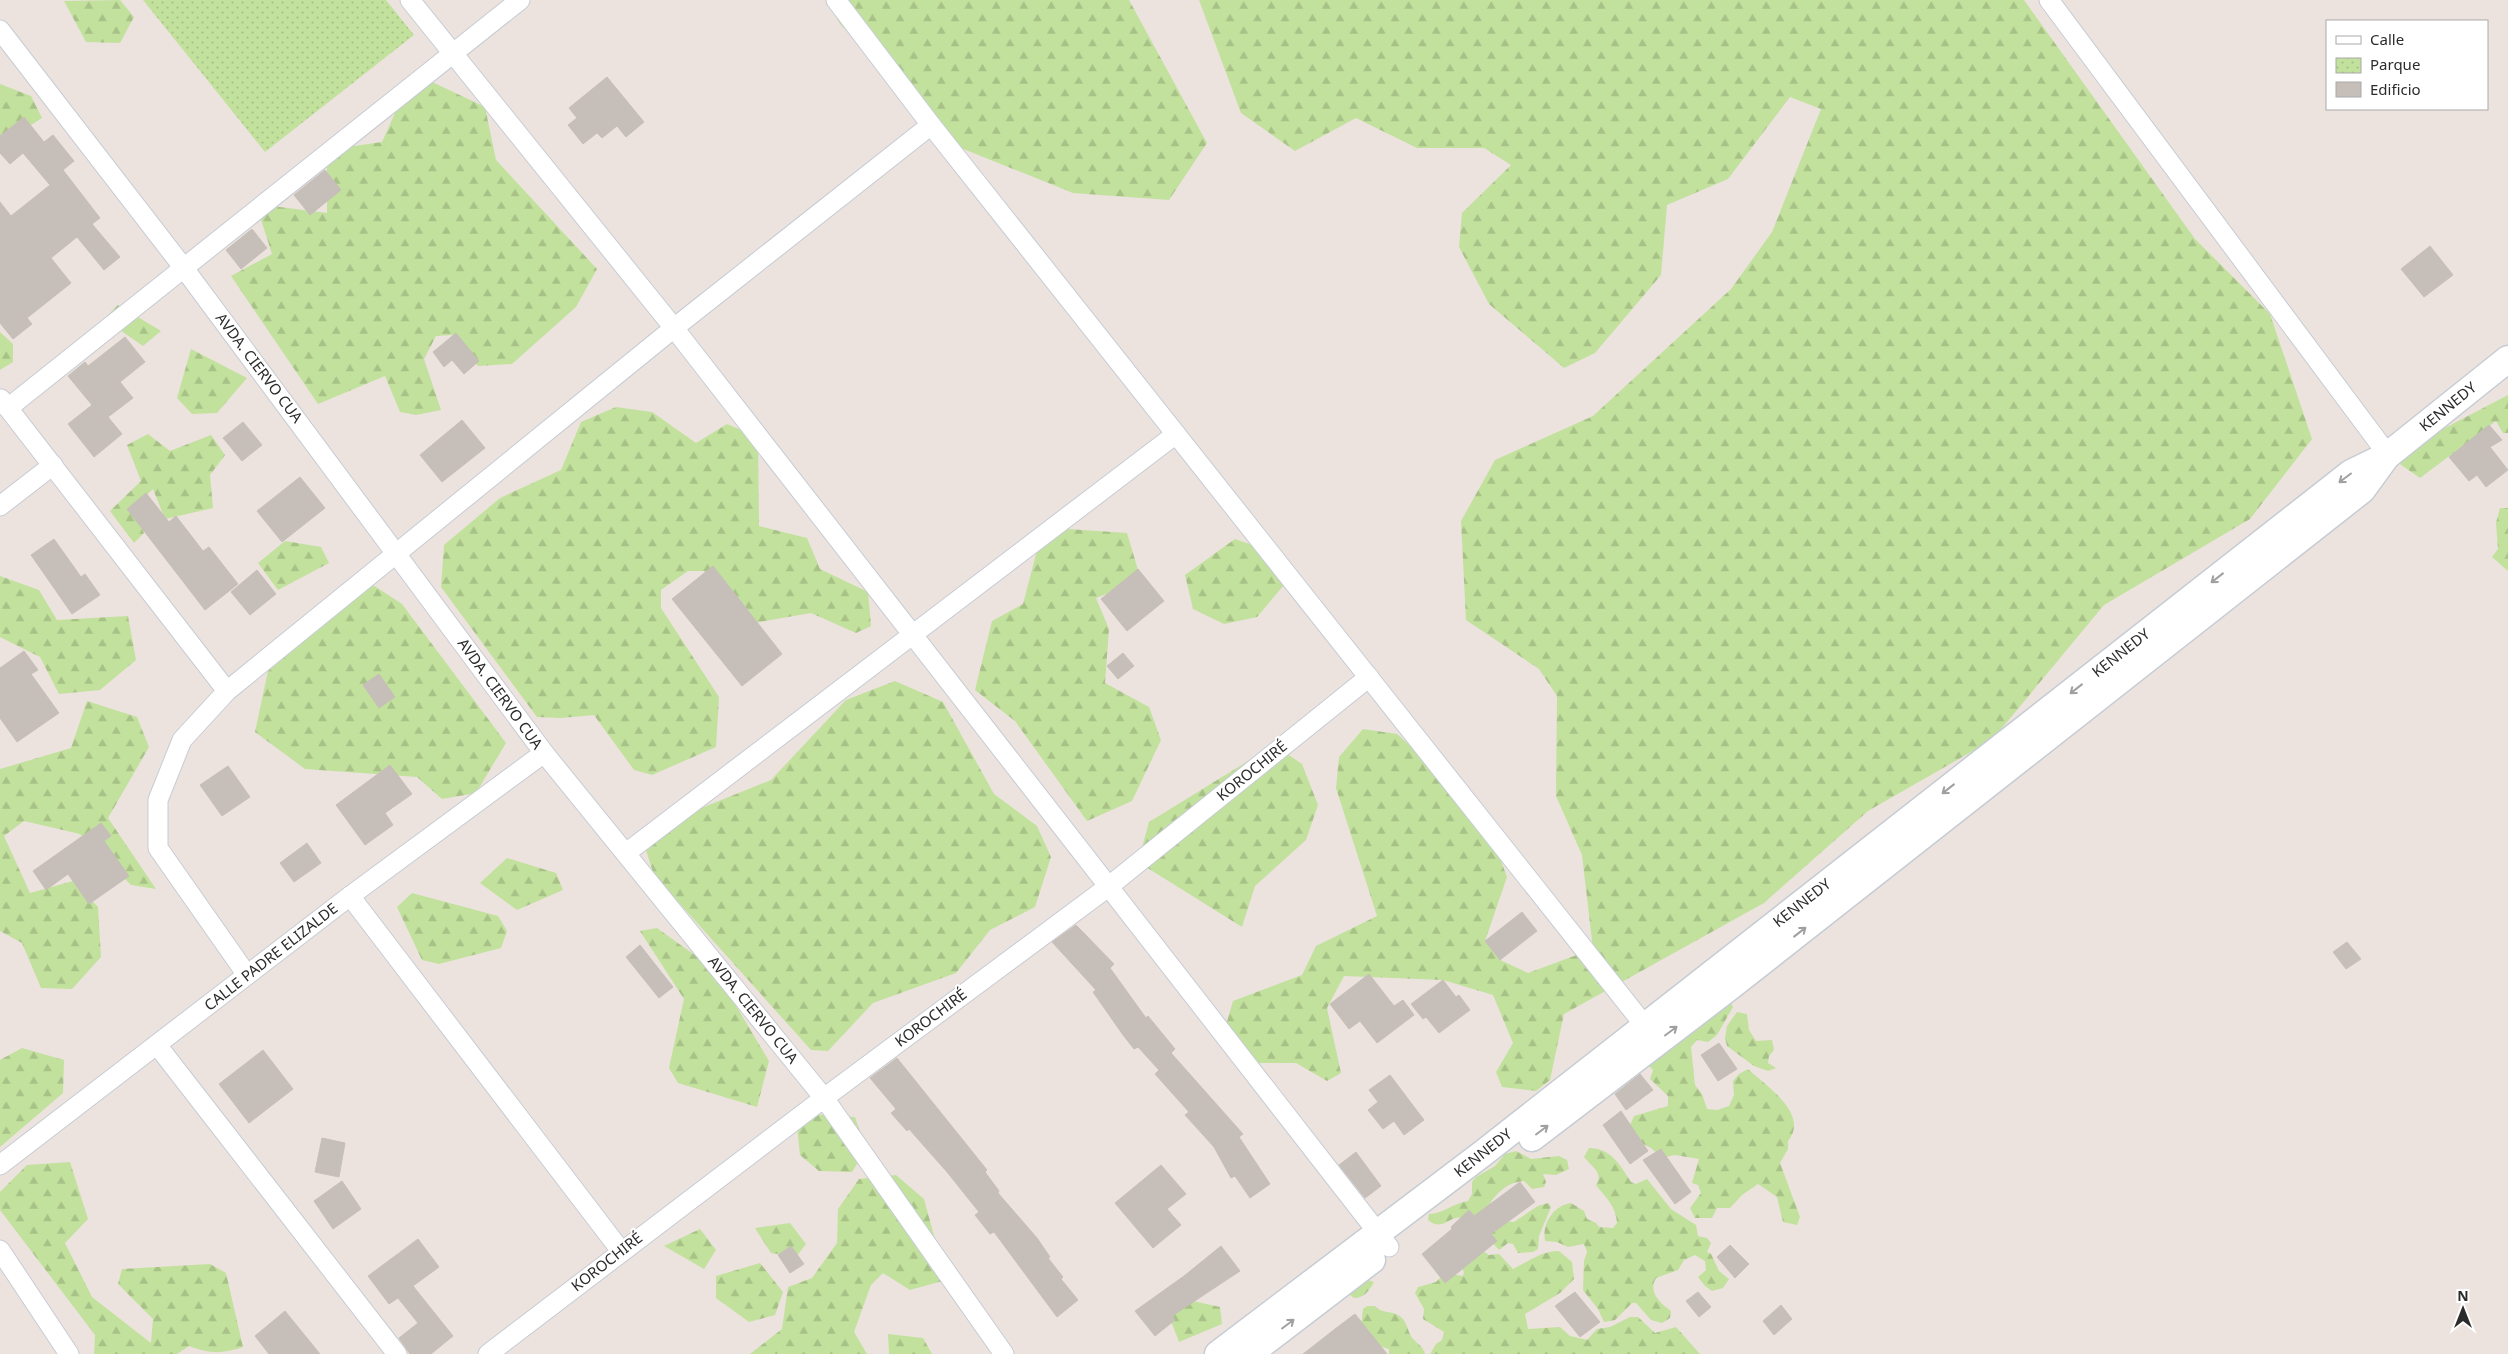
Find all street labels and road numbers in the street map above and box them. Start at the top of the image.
street label: AVDA. CIERVO CUA [212,308,308,427]
street label: KENNEDY [2415,377,2481,435]
street label: KENNEDY [2087,623,2154,681]
street label: AVDA. CIERVO CUA [454,634,548,753]
street label: KOROCHIRÉ [1212,736,1291,805]
street label: KENNEDY [1768,873,1835,931]
street label: CALLE PADRE ELIZALDE [200,898,341,1015]
street label: AVDA. CIERVO CUA [704,952,804,1068]
street label: KOROCHIRÉ [890,984,970,1051]
street label: KENNEDY [1449,1123,1516,1181]
street label: KOROCHIRÉ [567,1227,646,1295]

